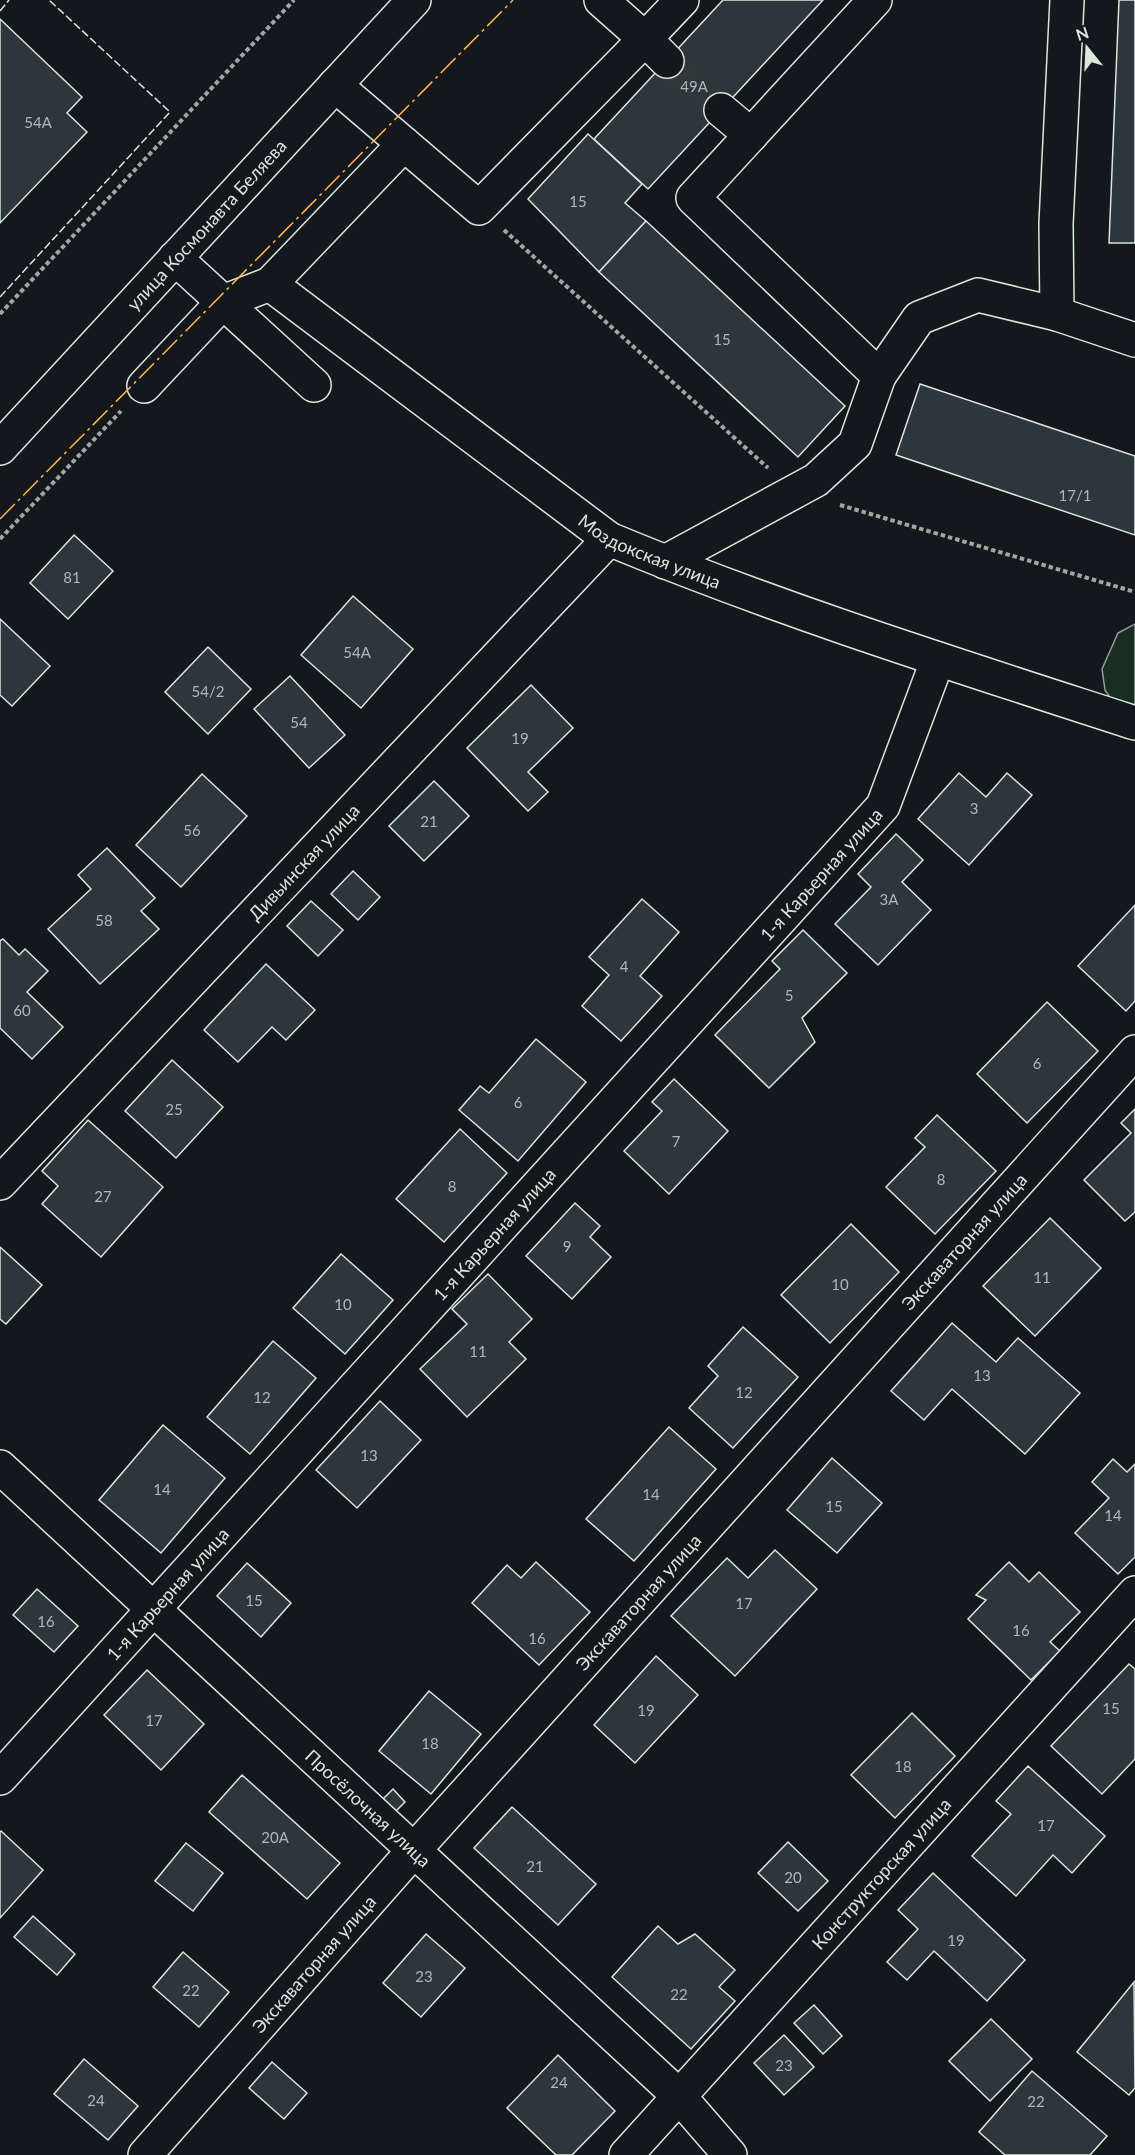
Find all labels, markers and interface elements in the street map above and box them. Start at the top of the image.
north arrow [1057,18,1117,78]
text: N [1073,22,1091,44]
house number: 49А [680,77,709,95]
house number: 54А [24,113,53,131]
street label: улица Космонавта Беляева [122,135,291,315]
house number: 15 [569,192,587,210]
house number: 15 [713,330,731,348]
house number: 17/1 [1059,486,1091,504]
street label: Моздокская улица [574,509,724,593]
house number: 81 [63,568,81,586]
house number: 54А [343,643,372,661]
house number: 54/2 [192,682,224,700]
house number: 54 [290,713,308,731]
house number: 19 [511,729,529,747]
street label: Дивьинская улица [243,799,364,925]
house number: 3 [970,799,978,817]
street label: 1-я Карьерная улица [755,803,887,945]
house number: 21 [420,812,438,830]
house number: 56 [183,821,201,839]
house number: 3А [880,890,899,908]
house number: 58 [95,911,113,929]
house number: 4 [620,957,629,975]
house number: 5 [785,986,793,1004]
house number: 60 [13,1001,31,1019]
house number: 6 [1033,1054,1042,1072]
house number: 6 [514,1093,523,1111]
house number: 25 [165,1100,183,1118]
house number: 7 [672,1132,681,1150]
street label: 1-я Карьерная улица [428,1163,560,1305]
street label: Экскаваторная улица [897,1169,1031,1314]
house number: 8 [937,1170,945,1188]
house number: 8 [448,1177,456,1195]
house number: 27 [94,1187,112,1205]
house number: 9 [563,1237,571,1255]
house number: 11 [1033,1268,1051,1286]
house number: 10 [831,1275,849,1293]
house number: 10 [334,1295,352,1313]
house number: 11 [469,1342,487,1360]
house number: 13 [973,1366,991,1384]
house number: 12 [735,1383,753,1401]
house number: 12 [253,1388,271,1406]
house number: 13 [360,1446,378,1464]
house number: 14 [153,1480,171,1498]
house number: 14 [642,1485,660,1503]
house number: 15 [825,1497,843,1515]
house number: 14 [1104,1506,1122,1524]
street label: 1-я Карьерная улица [102,1523,233,1665]
street label: Экскаваторная улица [571,1529,705,1675]
house number: 15 [245,1591,263,1609]
house number: 17 [735,1594,753,1612]
house number: 16 [37,1612,55,1630]
house number: 16 [1012,1621,1030,1639]
house number: 16 [528,1629,546,1647]
house number: 15 [1102,1699,1120,1717]
house number: 19 [637,1701,655,1719]
house number: 17 [145,1711,163,1729]
house number: 18 [421,1734,439,1752]
street label: Просёлочная улица [301,1745,436,1872]
house number: 18 [894,1757,912,1775]
street label: Конструкторская улица [807,1793,955,1954]
house number: 17 [1037,1816,1055,1834]
house number: 20А [261,1828,290,1846]
house number: 21 [526,1857,544,1875]
house number: 20 [784,1868,802,1886]
street label: Экскаваторная улица [247,1890,380,2037]
house number: 19 [947,1931,965,1949]
house number: 23 [415,1967,433,1985]
house number: 22 [182,1981,200,1999]
house number: 22 [670,1985,688,2003]
house number: 23 [775,2056,793,2074]
house number: 24 [550,2073,568,2091]
house number: 24 [87,2091,105,2109]
house number: 22 [1027,2092,1045,2110]

